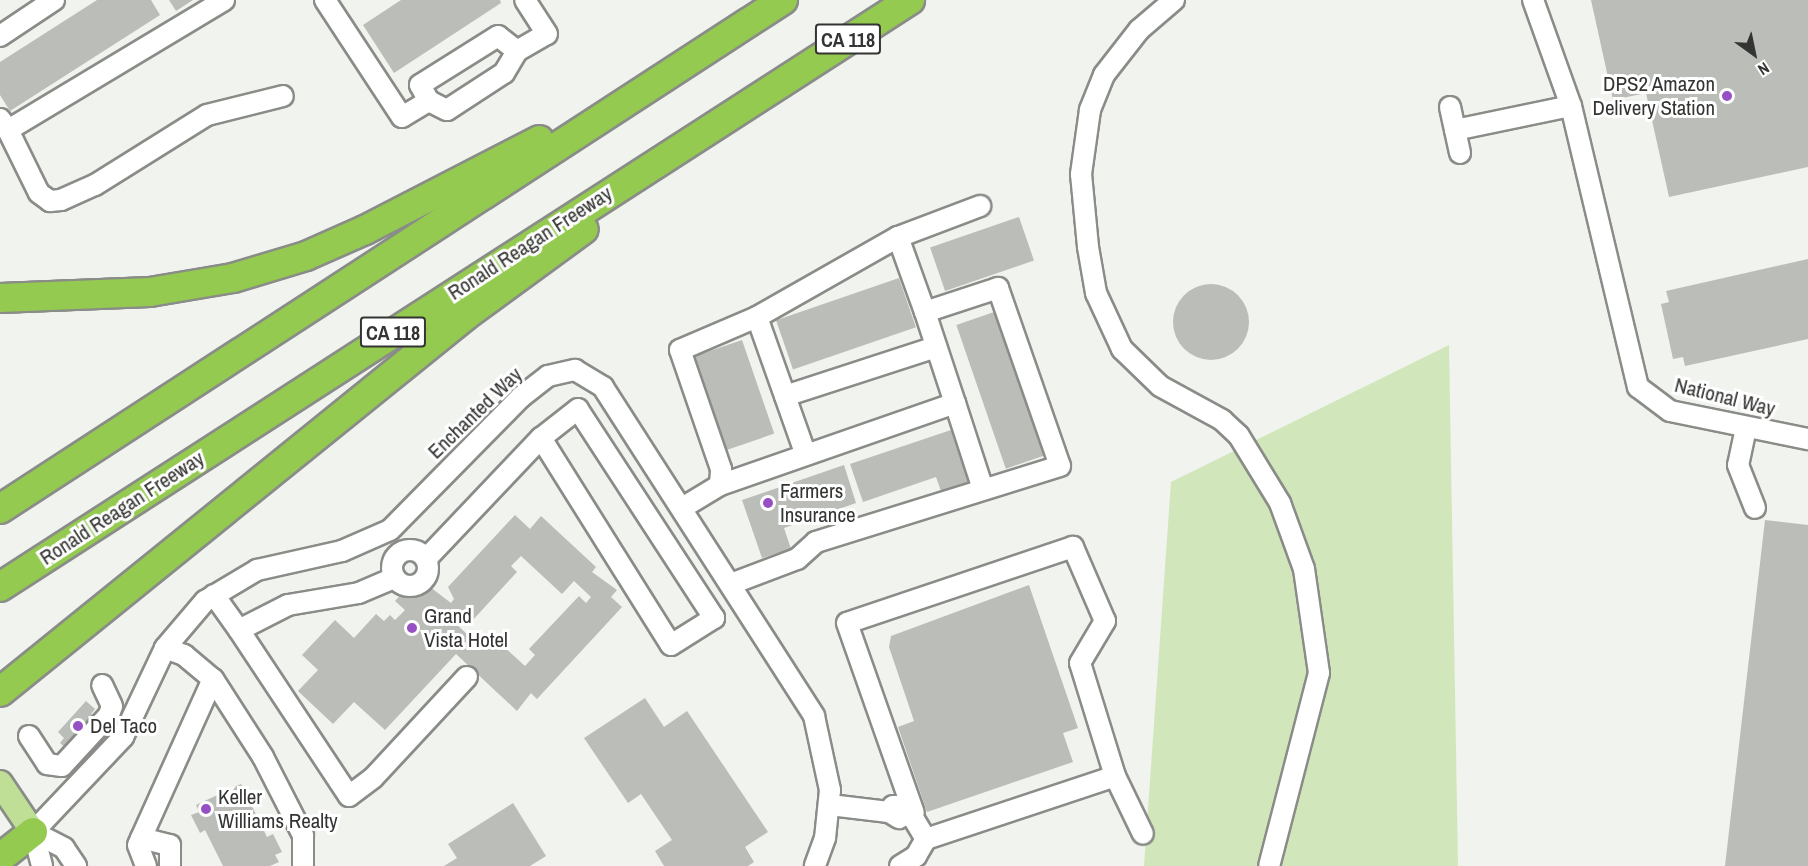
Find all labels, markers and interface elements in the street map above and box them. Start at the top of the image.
road number: CA 118 [814,22,882,56]
north arrow [1724,24,1784,84]
text: N [1754,57,1774,81]
place label: DPS2 Amazon Delivery Station [1592,71,1715,121]
marker: DPS2 Amazon Delivery Station [1720,89,1734,103]
street label: Ronald Reagan Freeway [443,181,617,305]
road number: CA 118 [358,315,428,349]
street label: Enchanted Way [423,362,527,464]
street label: National Way [1672,372,1778,422]
street label: Ronald Reagan Freeway [35,446,209,570]
place label: Farmers Insurance [780,478,856,528]
marker: Farmers Insurance [761,496,775,510]
place label: Grand Vista Hotel [424,603,508,653]
marker: Grand Vista Hotel [405,621,419,635]
place label: Del Taco [90,713,157,739]
marker: Del Taco [71,719,85,733]
place label: Keller Williams Realty [218,784,338,834]
marker: Keller Williams Realty [199,802,213,816]

